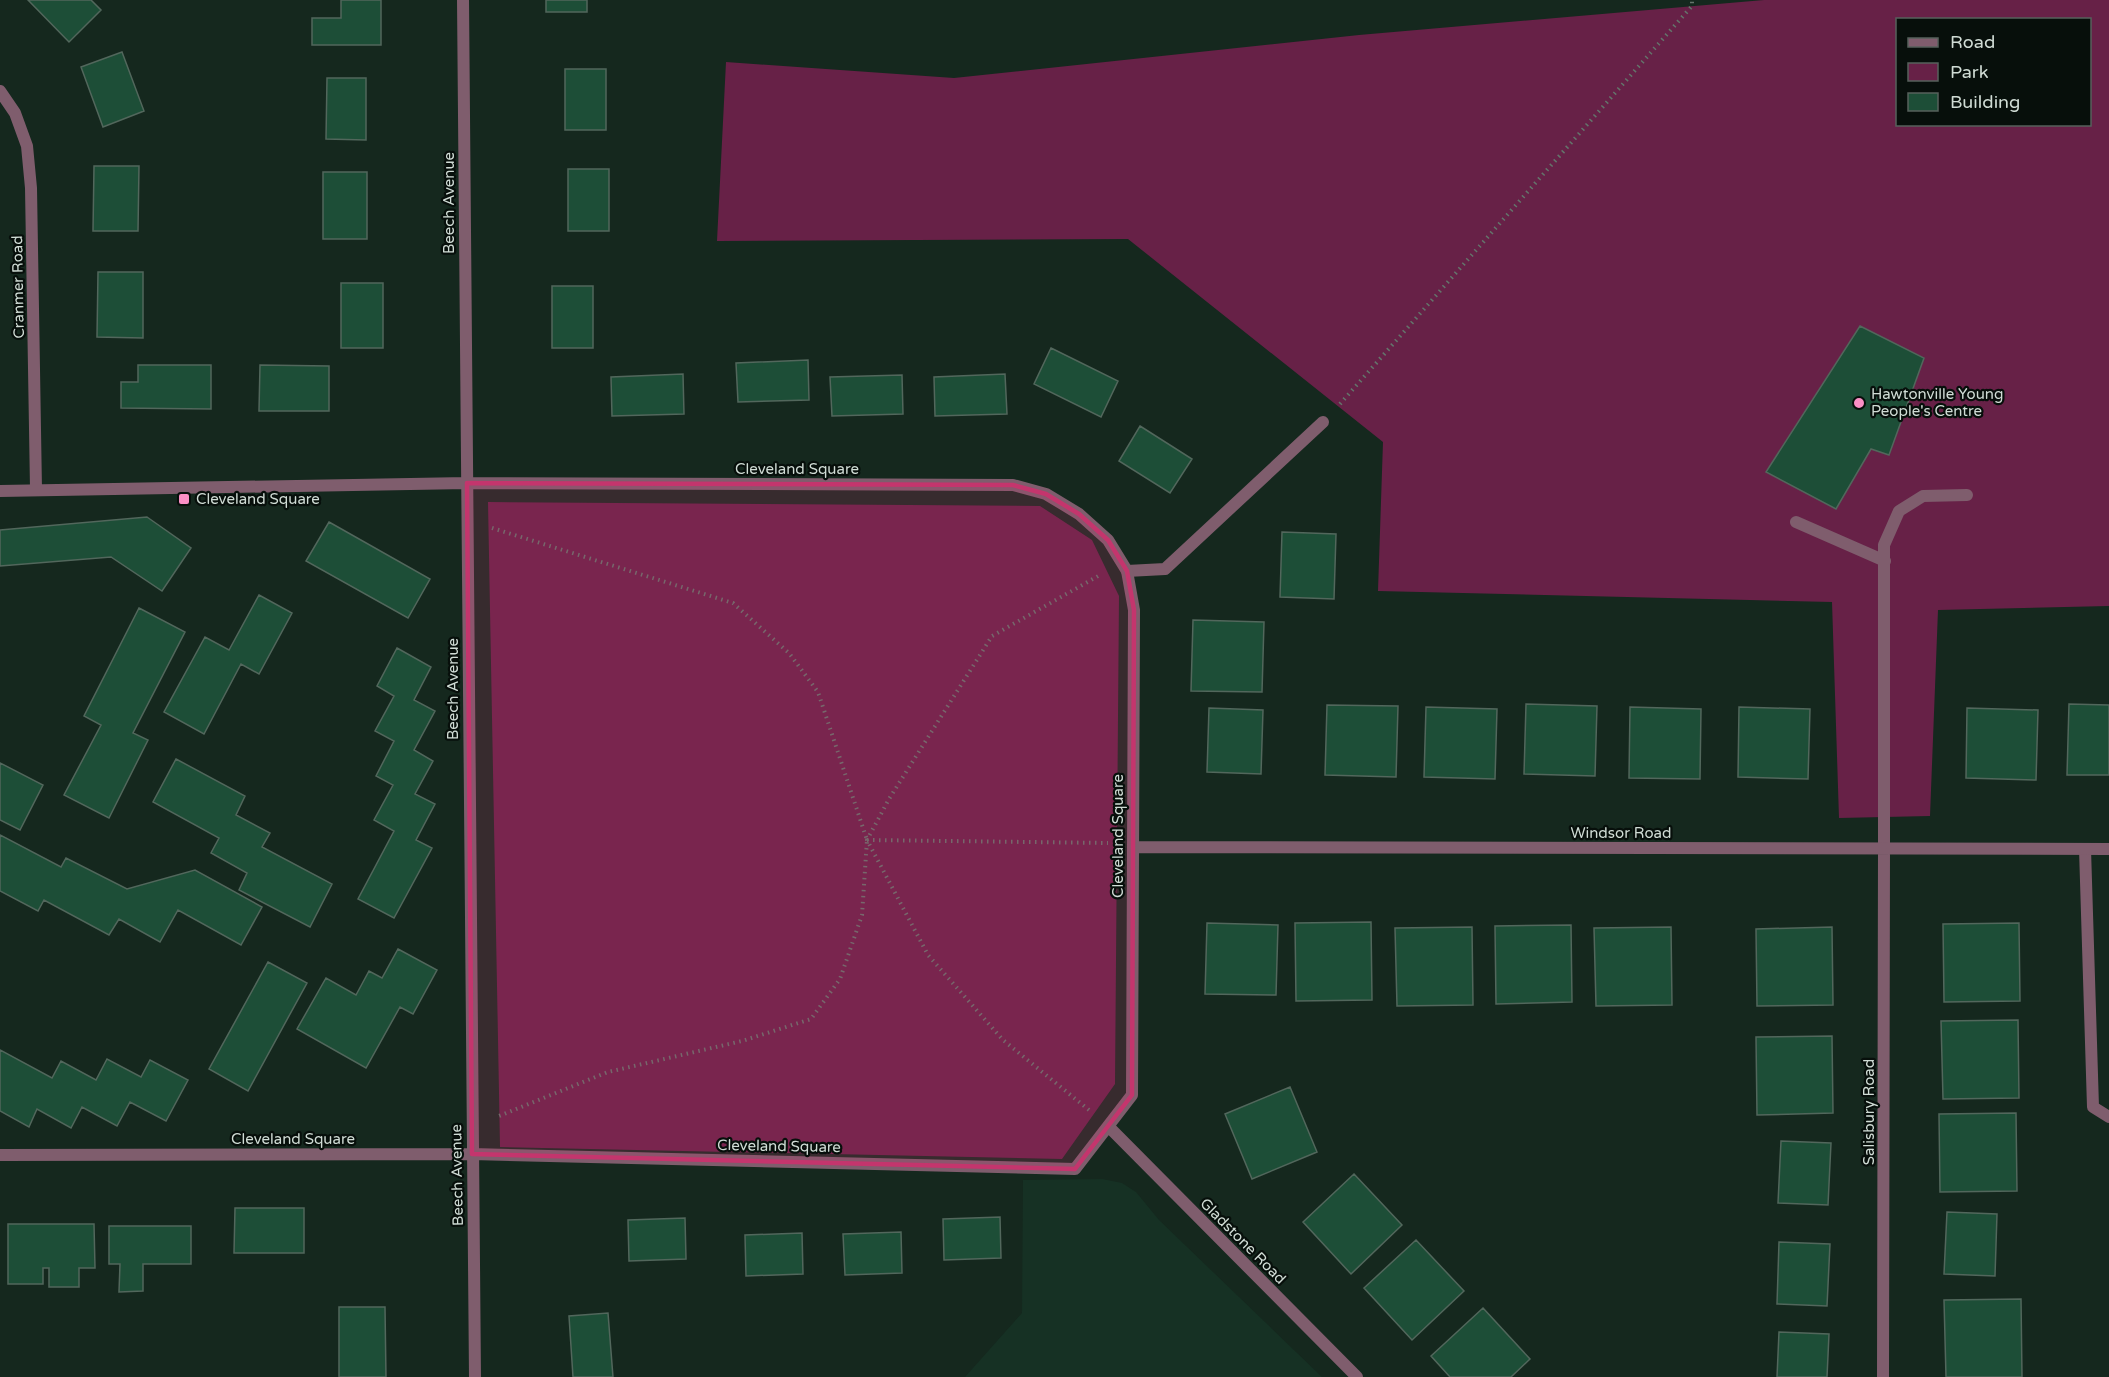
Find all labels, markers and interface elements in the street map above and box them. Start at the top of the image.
legend [1896,18,2091,126]
text: Road [1950,31,1995,53]
text: Park [1950,61,1989,83]
text: Building [1950,91,2020,113]
street label: Beech Avenue [440,152,458,254]
street label: Cranmer Road [8,235,28,339]
place label: Hawtonville Young People's Centre [1871,385,2003,420]
marker: Hawtonville Young People's Centre [1852,396,1866,410]
street label: Cleveland Square [735,460,859,478]
place label: Cleveland Square [196,490,320,508]
marker: Cleveland Square [177,492,191,506]
street label: Beech Avenue [444,638,462,740]
street label: Cleveland Square [1109,774,1127,898]
street label: Windsor Road [1570,824,1672,842]
street label: Salisbury Road [1860,1059,1878,1165]
street label: Beech Avenue [447,1124,467,1226]
street label: Cleveland Square [231,1130,355,1148]
street label: Cleveland Square [717,1136,841,1156]
street label: Gladstone Road [1196,1194,1290,1288]

